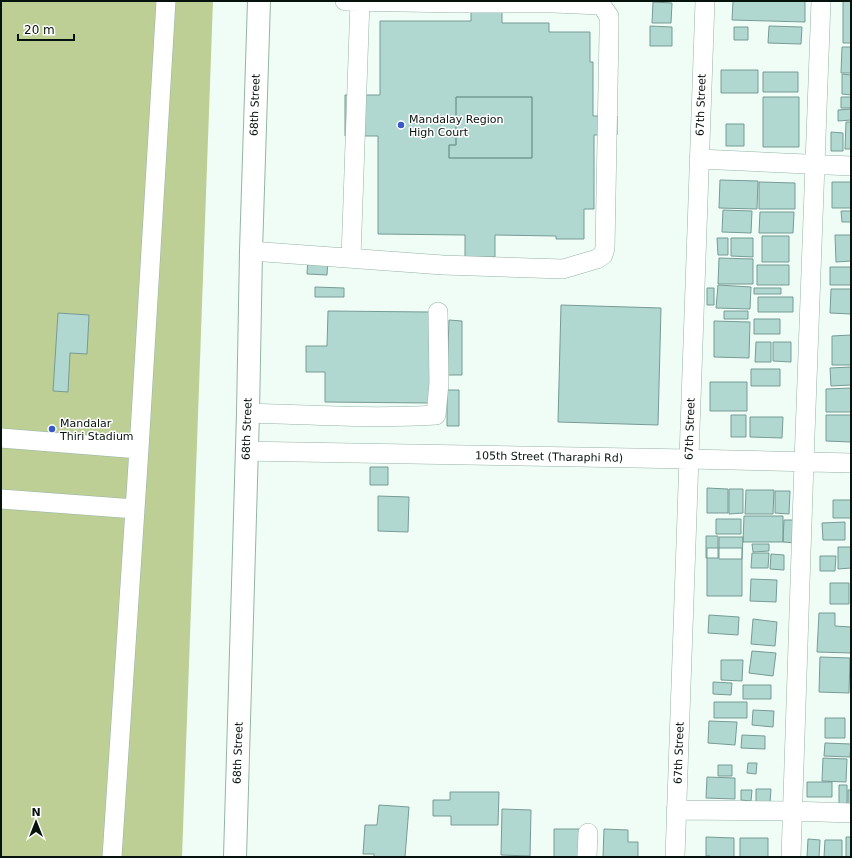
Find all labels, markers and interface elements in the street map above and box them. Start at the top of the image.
scale bar [18,16,74,42]
text: 20 m [24,23,55,37]
street label: 68th Street [247,73,263,136]
street label: 67th Street [693,73,709,136]
place label: Mandalay Region High Court [409,113,503,139]
marker: Mandalay Region High Court [396,120,406,130]
street label: 68th Street [239,397,255,460]
street label: 67th Street [682,397,698,460]
place label: Mandalar Thiri Stadium [59,417,134,443]
marker: Mandalar Thiri Stadium [47,424,57,434]
street label: 105th Street (Tharaphi Rd) [475,449,623,465]
street label: 68th Street [230,721,246,784]
street label: 67th Street [671,721,687,784]
north arrow [16,802,56,842]
text: N [31,806,41,819]

